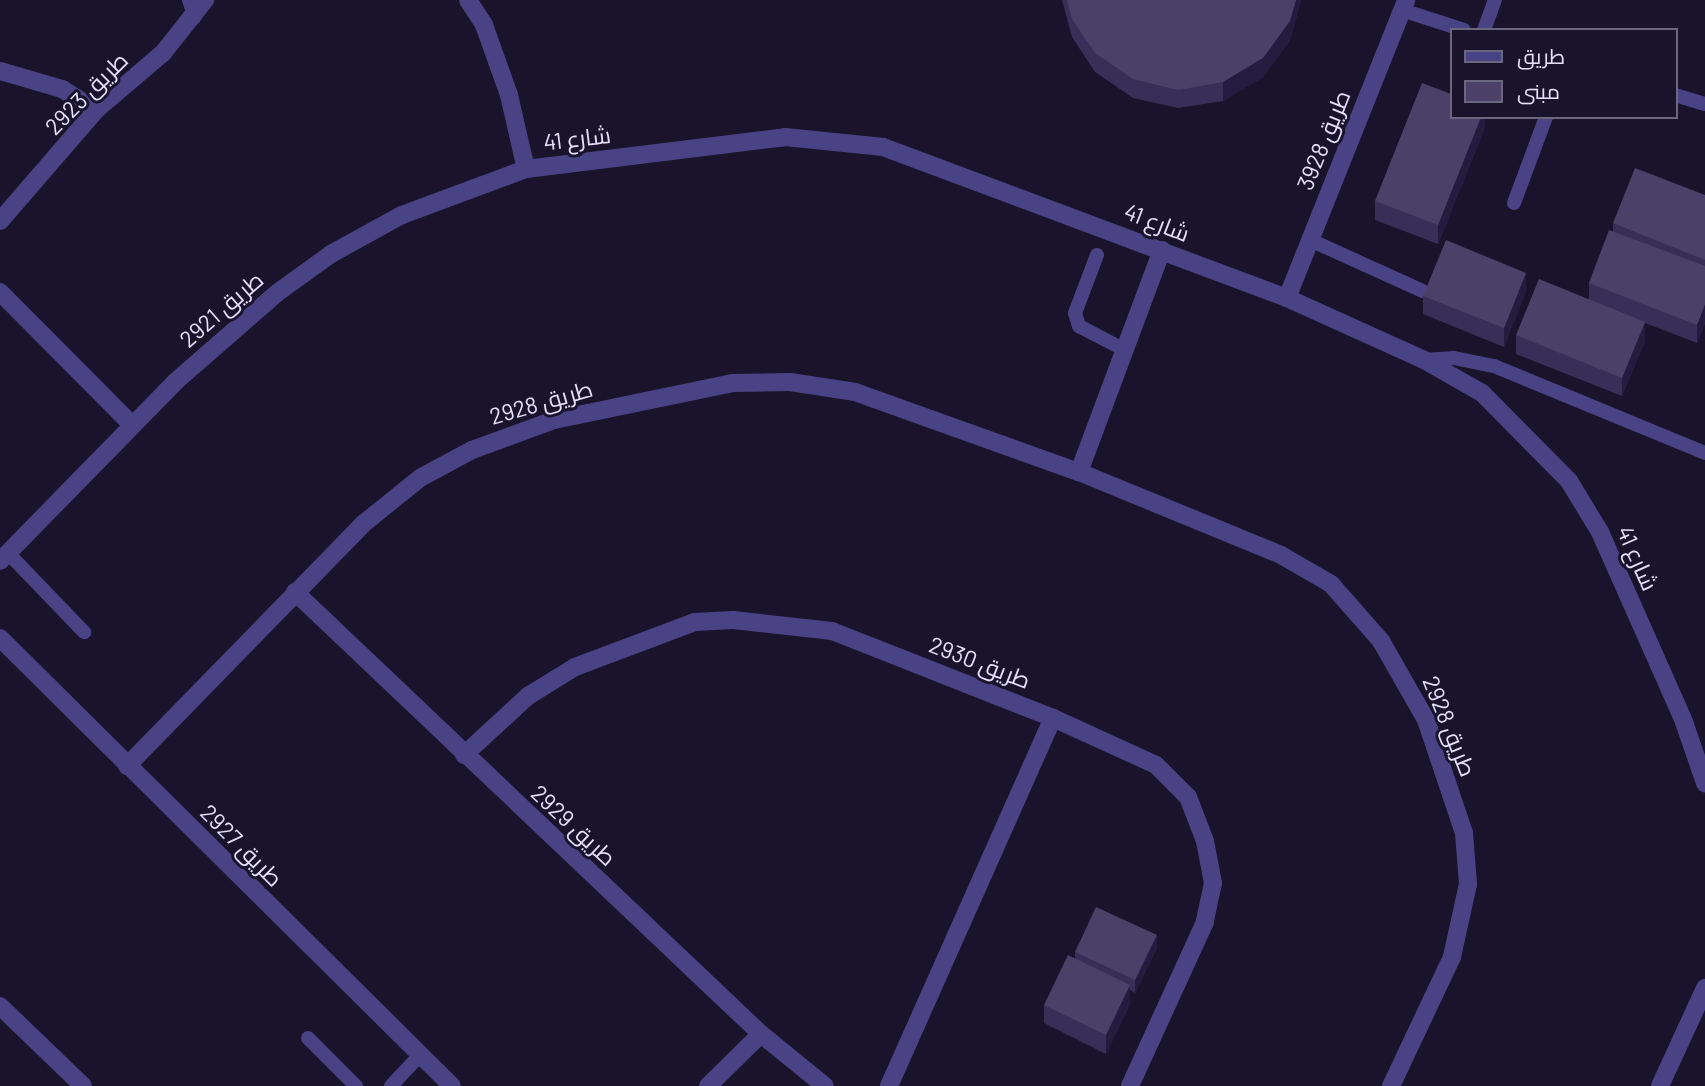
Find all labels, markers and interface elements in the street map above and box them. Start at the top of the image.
legend [1450,28,1677,119]
text: طريق [1517,43,1565,68]
street label: طريق 2923 [39,46,133,140]
text: مبنى [1517,78,1560,103]
street label: طريق 3928 [1290,86,1356,194]
street label: شارع 41 [542,120,612,156]
street label: شارع 41 [1120,197,1194,247]
street label: طريق 2921 [174,265,268,353]
street label: طريق 2928 [486,374,596,430]
street label: شارع 41 [1612,521,1664,595]
street label: طريق 2930 [925,630,1035,694]
street label: طريق 2928 [1417,672,1483,780]
street label: طريق 2929 [526,779,622,871]
street label: طريق 2927 [195,798,289,892]

